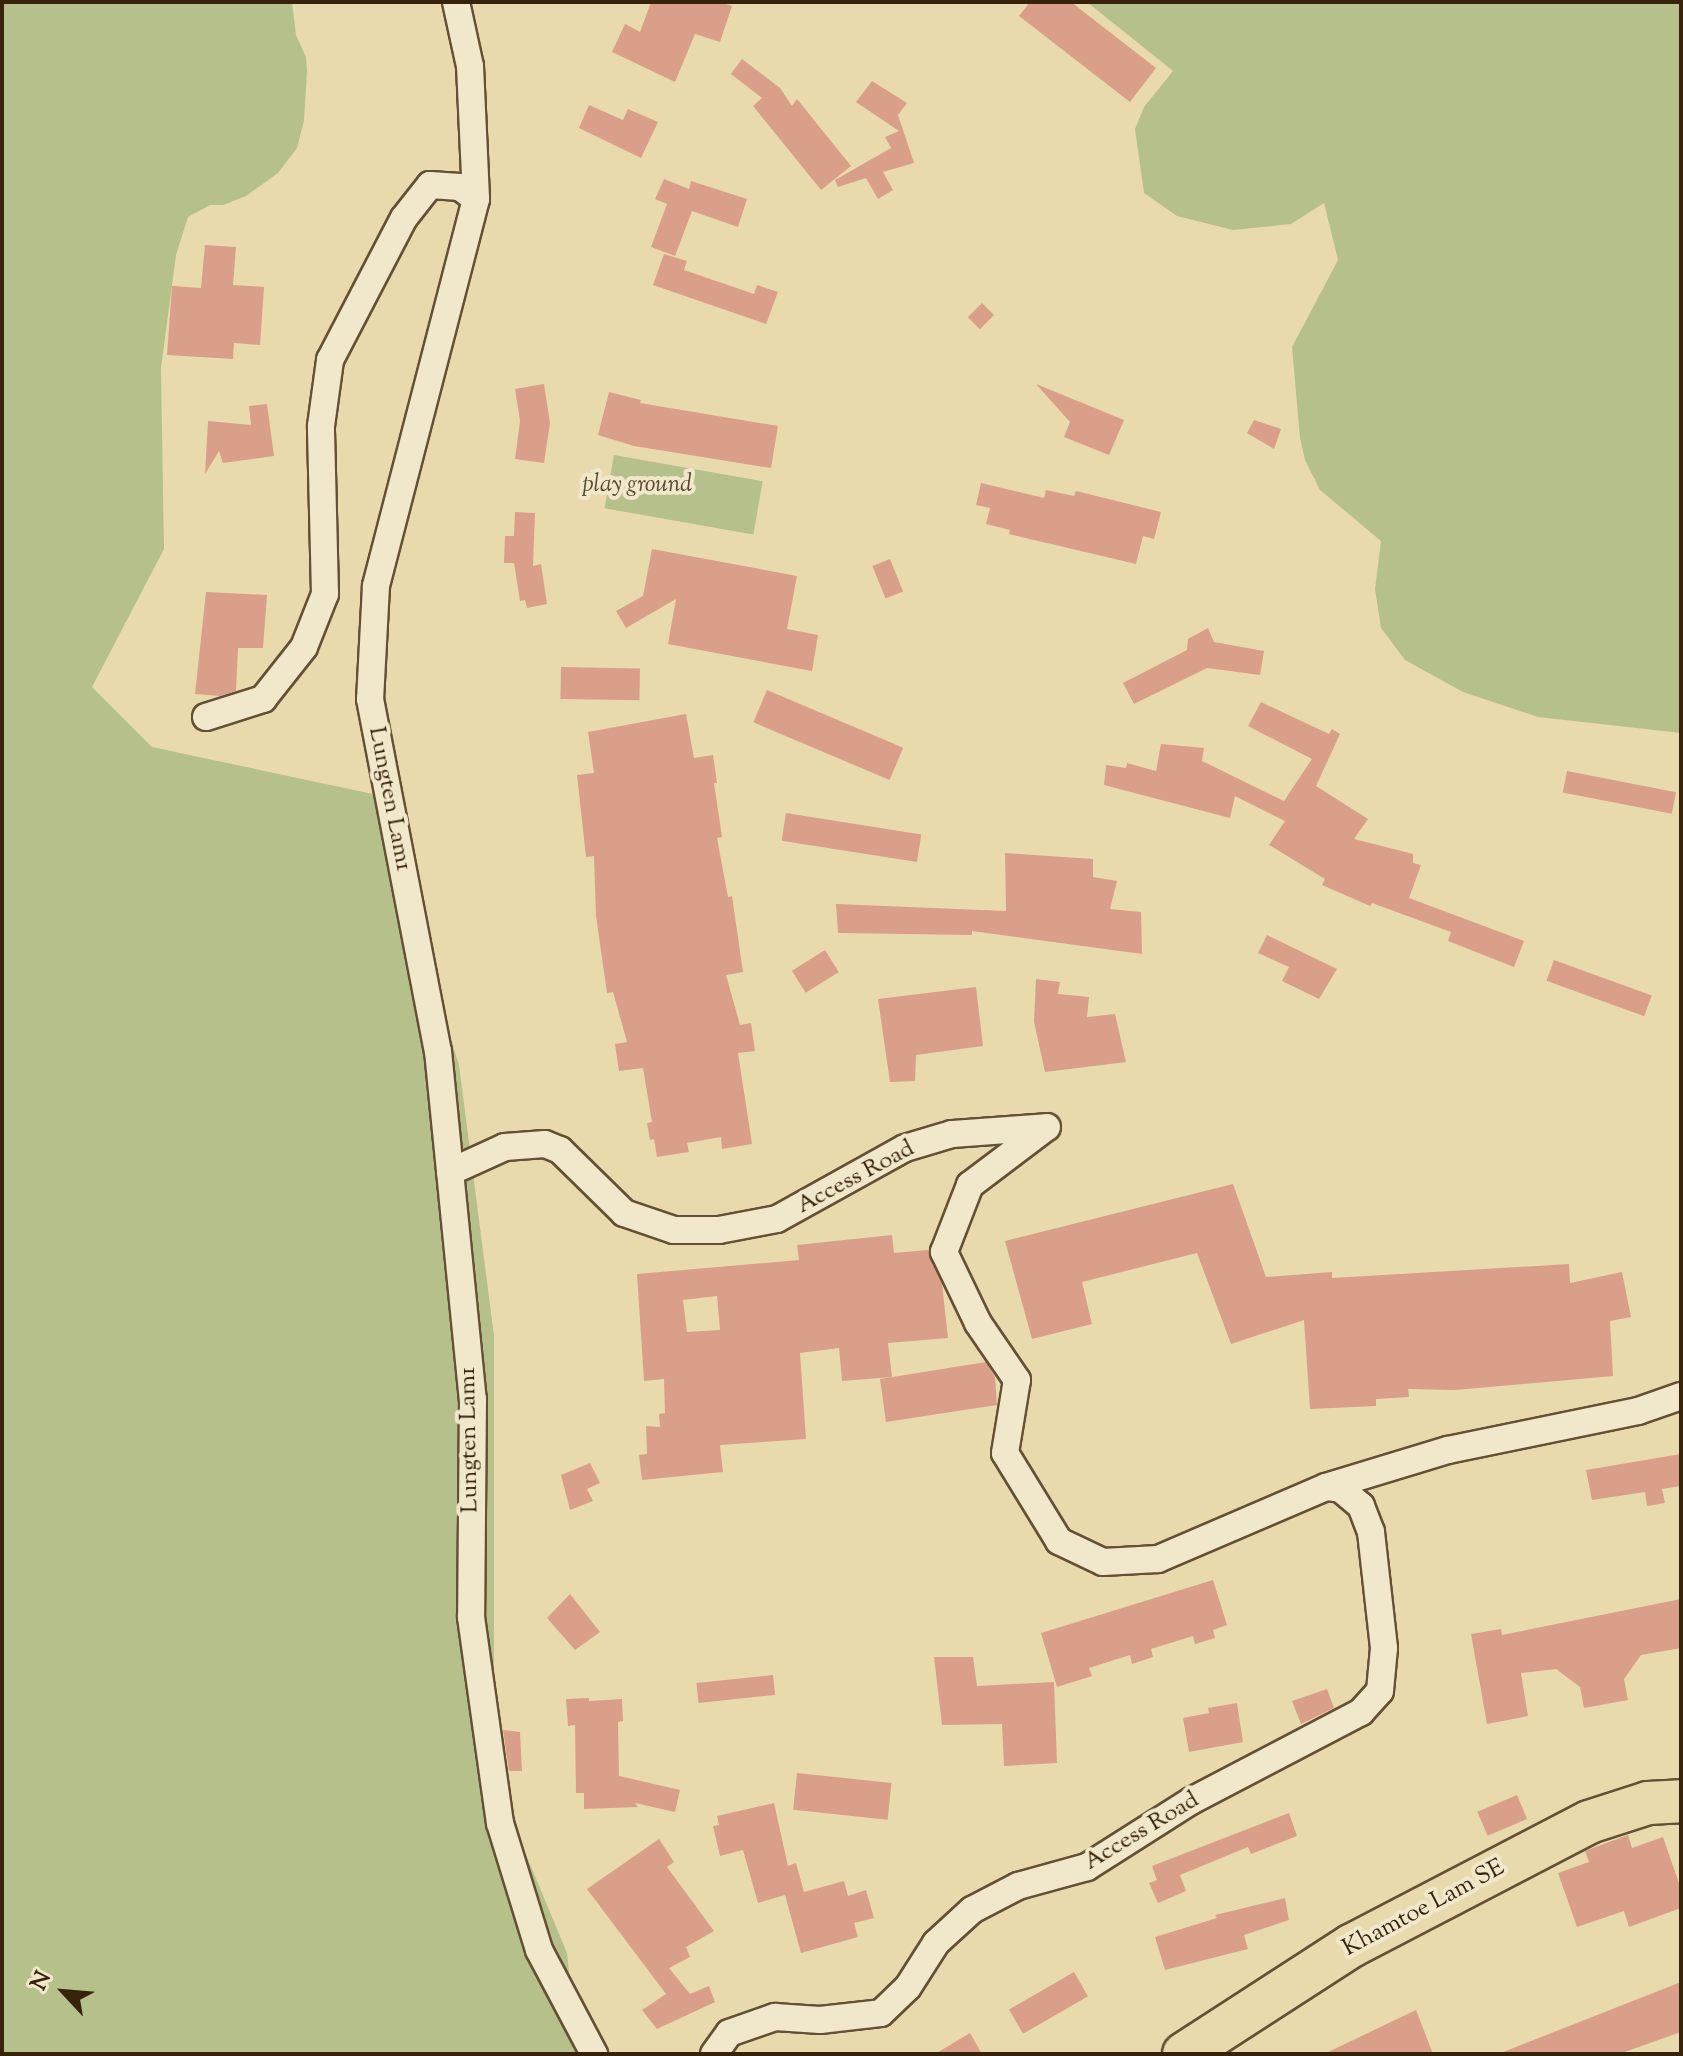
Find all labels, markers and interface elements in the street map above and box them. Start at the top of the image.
park label: play ground [582,472,692,500]
street label: Lungten Lam1 [361,725,417,873]
street label: Access Road [792,1135,920,1221]
street label: Lungten Lam1 [454,1367,486,1513]
street label: Access Road [1079,1786,1205,1878]
street label: Khamtoe Lam SE [1338,1854,1510,1964]
north arrow [24,1952,104,2032]
text: N [24,1967,61,1996]

